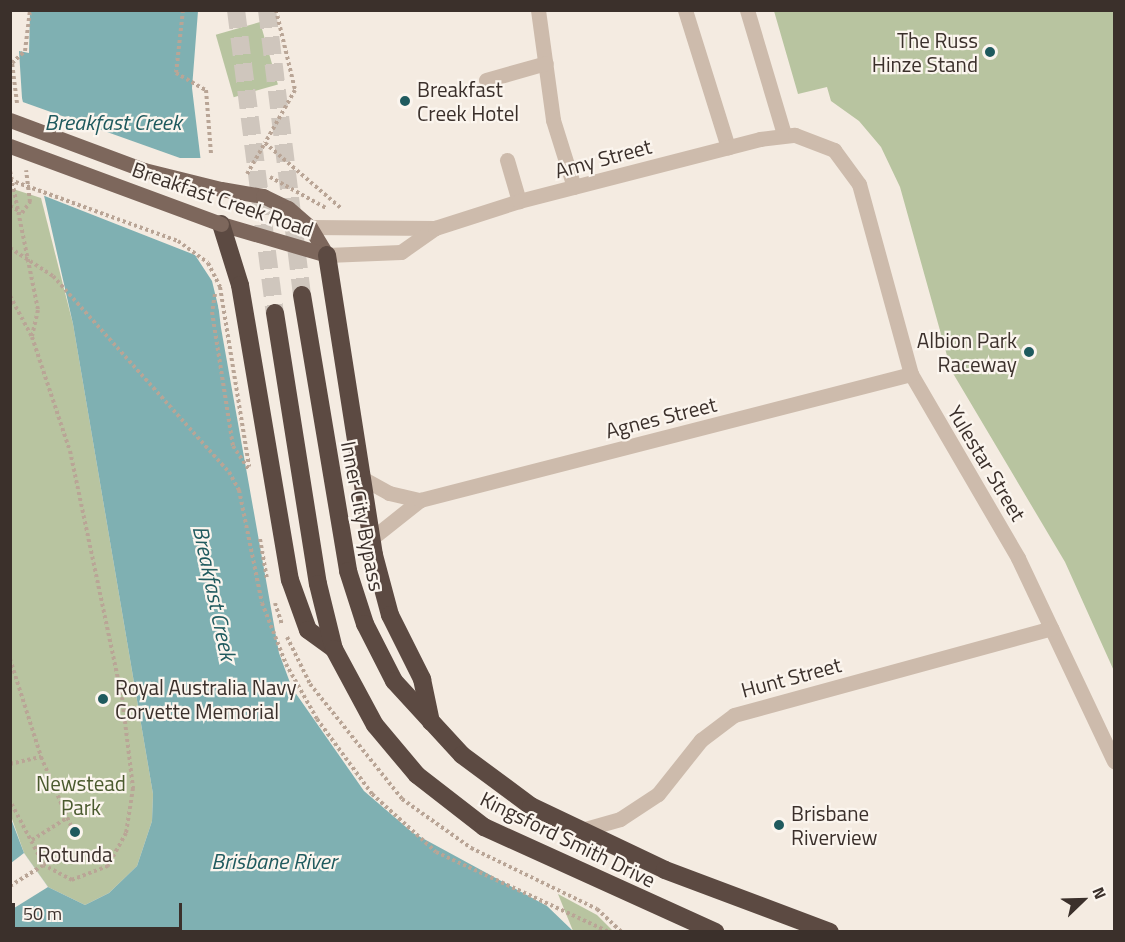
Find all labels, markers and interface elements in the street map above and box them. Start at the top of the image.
place label: The Russ Hinze Stand [872,27,978,77]
marker: The Russ Hinze Stand [983,45,997,59]
place label: Breakfast Creek Hotel [417,76,519,126]
marker: Breakfast Creek Hotel [398,94,412,108]
water label: Breakfast Creek [44,110,182,136]
street label: Amy Street [552,133,654,183]
street label: Breakfast Creek Road [129,156,317,242]
place label: Albion Park Raceway [917,327,1017,377]
marker: Albion Park Raceway [1022,345,1036,359]
street label: Agnes Street [603,391,719,443]
street label: Yulestar Street [943,401,1031,525]
street label: Inner City Bypass [336,439,390,593]
water label: Breakfast Creek [187,523,241,663]
street label: Hunt Street [738,652,844,702]
place label: Royal Australia Navy Corvette Memorial [115,674,297,724]
marker: Royal Australia Navy Corvette Memorial [96,692,110,706]
park label: Newstead Park [36,770,126,820]
street label: Kingsford Smith Drive [476,786,660,892]
place label: Brisbane Riverview [791,800,878,850]
marker: Brisbane Riverview [772,818,786,832]
marker: Rotunda [68,825,82,839]
place label: Rotunda [37,841,113,867]
water label: Brisbane River [211,849,337,875]
north arrow [1053,870,1113,930]
text: N [1086,883,1113,903]
scale bar [15,891,184,929]
text: 50 m [23,900,62,927]

